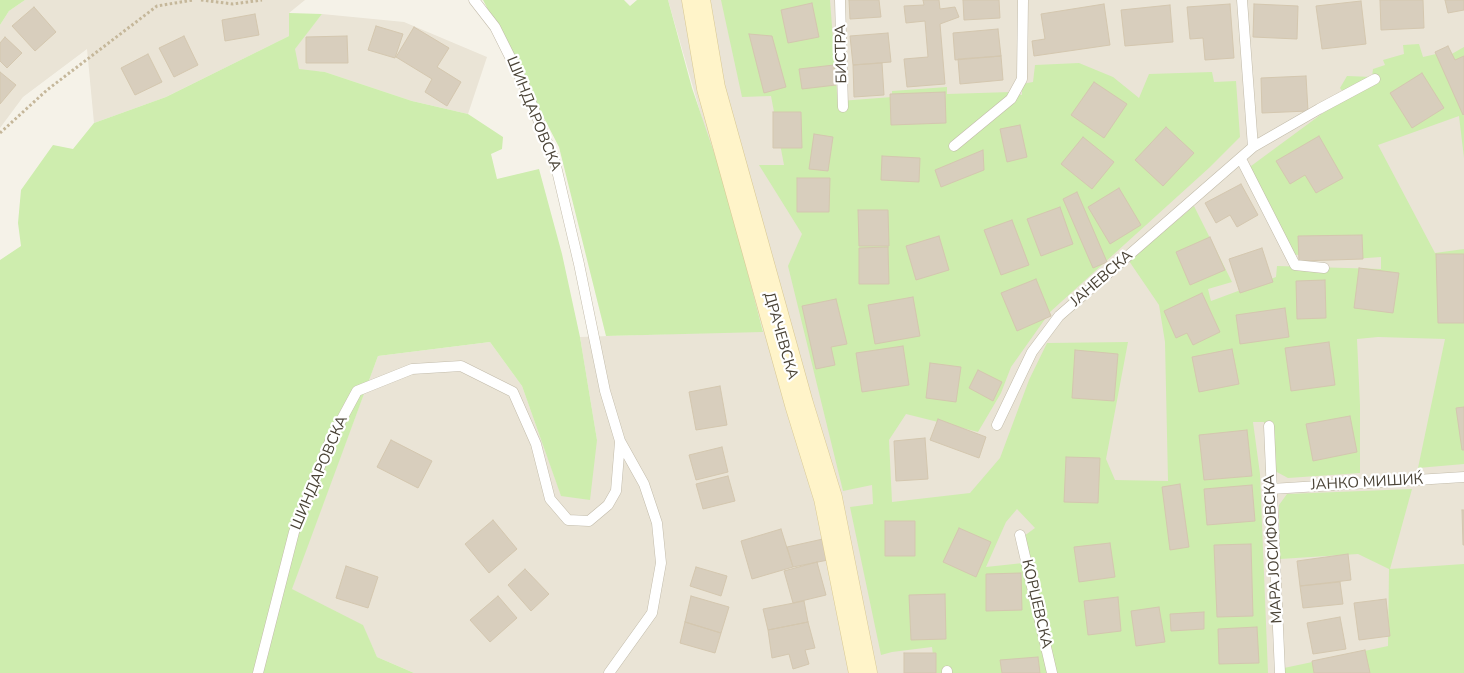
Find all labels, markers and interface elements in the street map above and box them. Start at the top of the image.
street label: БИСТРА [832,24,852,84]
street label: ШИНДАРОВСКА [502,54,564,174]
street label: ЈАНЕВСКА [1067,247,1137,311]
street label: ДРАЧЕВСКА [759,290,801,382]
street label: ШИНДАРОВСКА [288,413,352,533]
street label: ЈАНКО МИШИЌ [1310,471,1424,495]
street label: МАРА ЈОСИФОВСКА [1261,474,1287,624]
street label: КОРЏЕВСКА [1017,558,1055,650]

